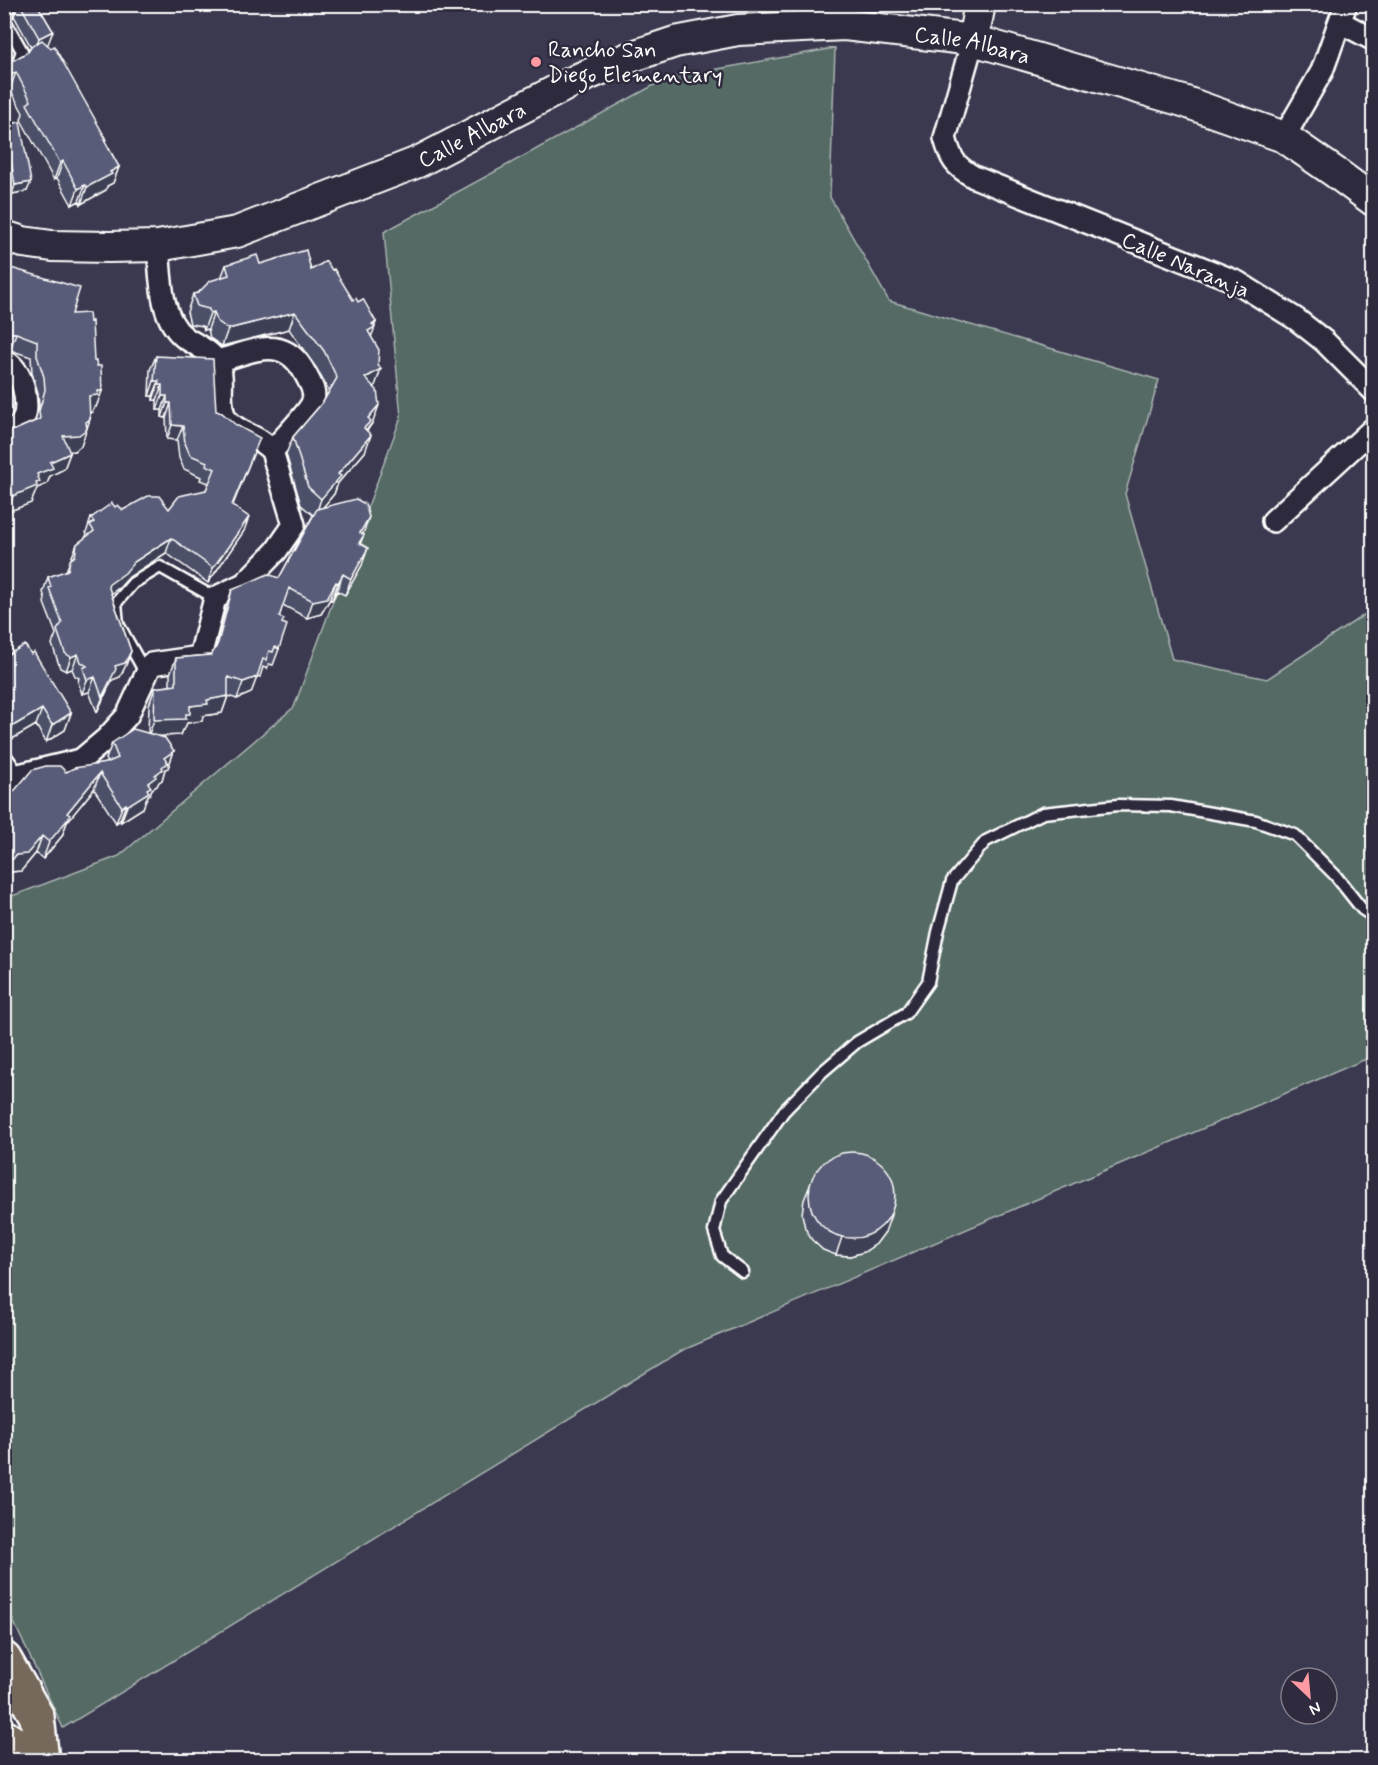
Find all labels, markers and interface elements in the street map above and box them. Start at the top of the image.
street label: Calle Albara [913,21,1033,72]
place label: Rancho San Diego Elementary [548,37,722,93]
marker: Rancho San Diego Elementary [529,55,543,69]
street label: Calle Albara [414,96,531,175]
street label: Calle Naranja [1117,226,1253,305]
north arrow [1279,1666,1339,1726]
text: N [1306,1696,1324,1720]

